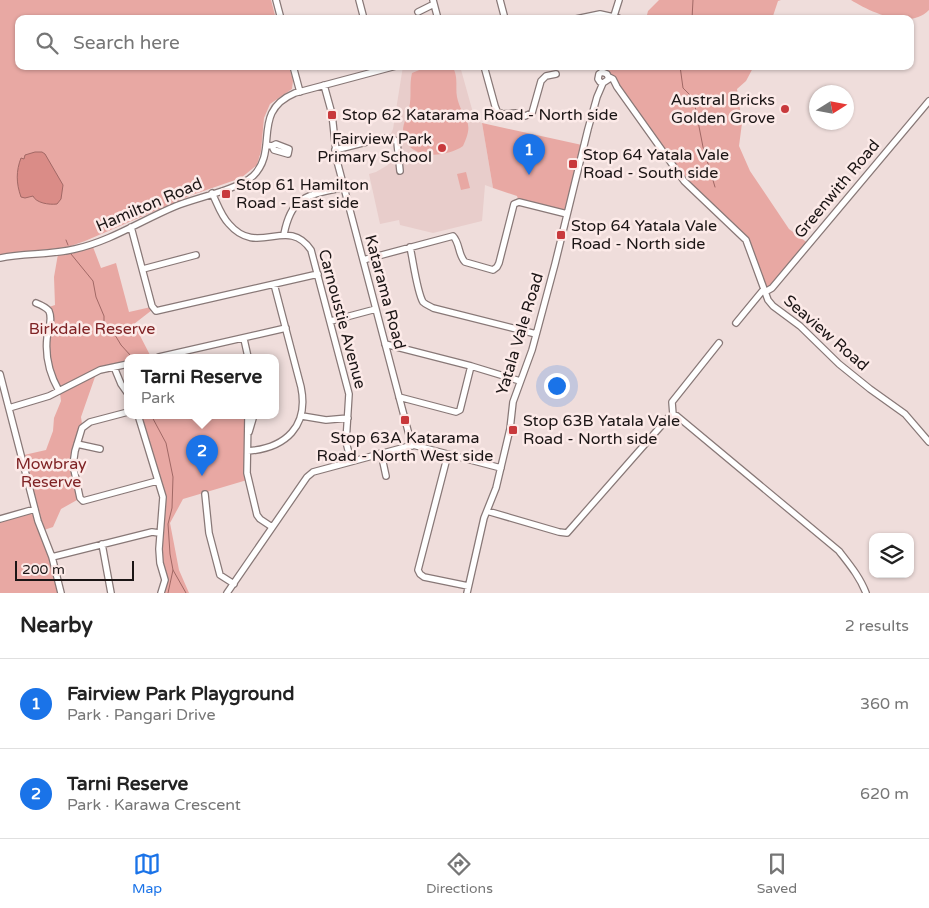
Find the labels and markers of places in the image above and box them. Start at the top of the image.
place label: Austral Bricks Golden Grove [671,90,775,128]
marker: Austral Bricks Golden Grove [779,103,791,115]
place label: Stop 62 Katarama Road - North side [342,105,618,125]
marker: Stop 62 Katarama Road - North side [326,109,338,121]
place label: Fairview Park Primary School [317,129,432,167]
pin: 1 [513,134,545,175]
marker: Fairview Park Primary School [436,142,448,154]
place label: Stop 64 Yatala Vale Road - South side [583,145,729,183]
marker: Stop 64 Yatala Vale Road - South side [567,158,579,170]
place label: Stop 61 Hamilton Road - East side [236,175,369,213]
marker: Stop 61 Hamilton Road - East side [220,188,232,200]
place label: Stop 64 Yatala Vale Road - North side [571,216,717,254]
marker: Stop 64 Yatala Vale Road - North side [555,229,567,241]
place label: Stop 63B Yatala Vale Road - North side [523,411,680,449]
marker: Stop 63A Katarama Road - North West side [399,414,411,426]
marker: Stop 63B Yatala Vale Road - North side [507,424,519,436]
place label: Stop 63A Katarama Road - North West side [317,428,493,466]
pin: 2 [186,435,218,476]

